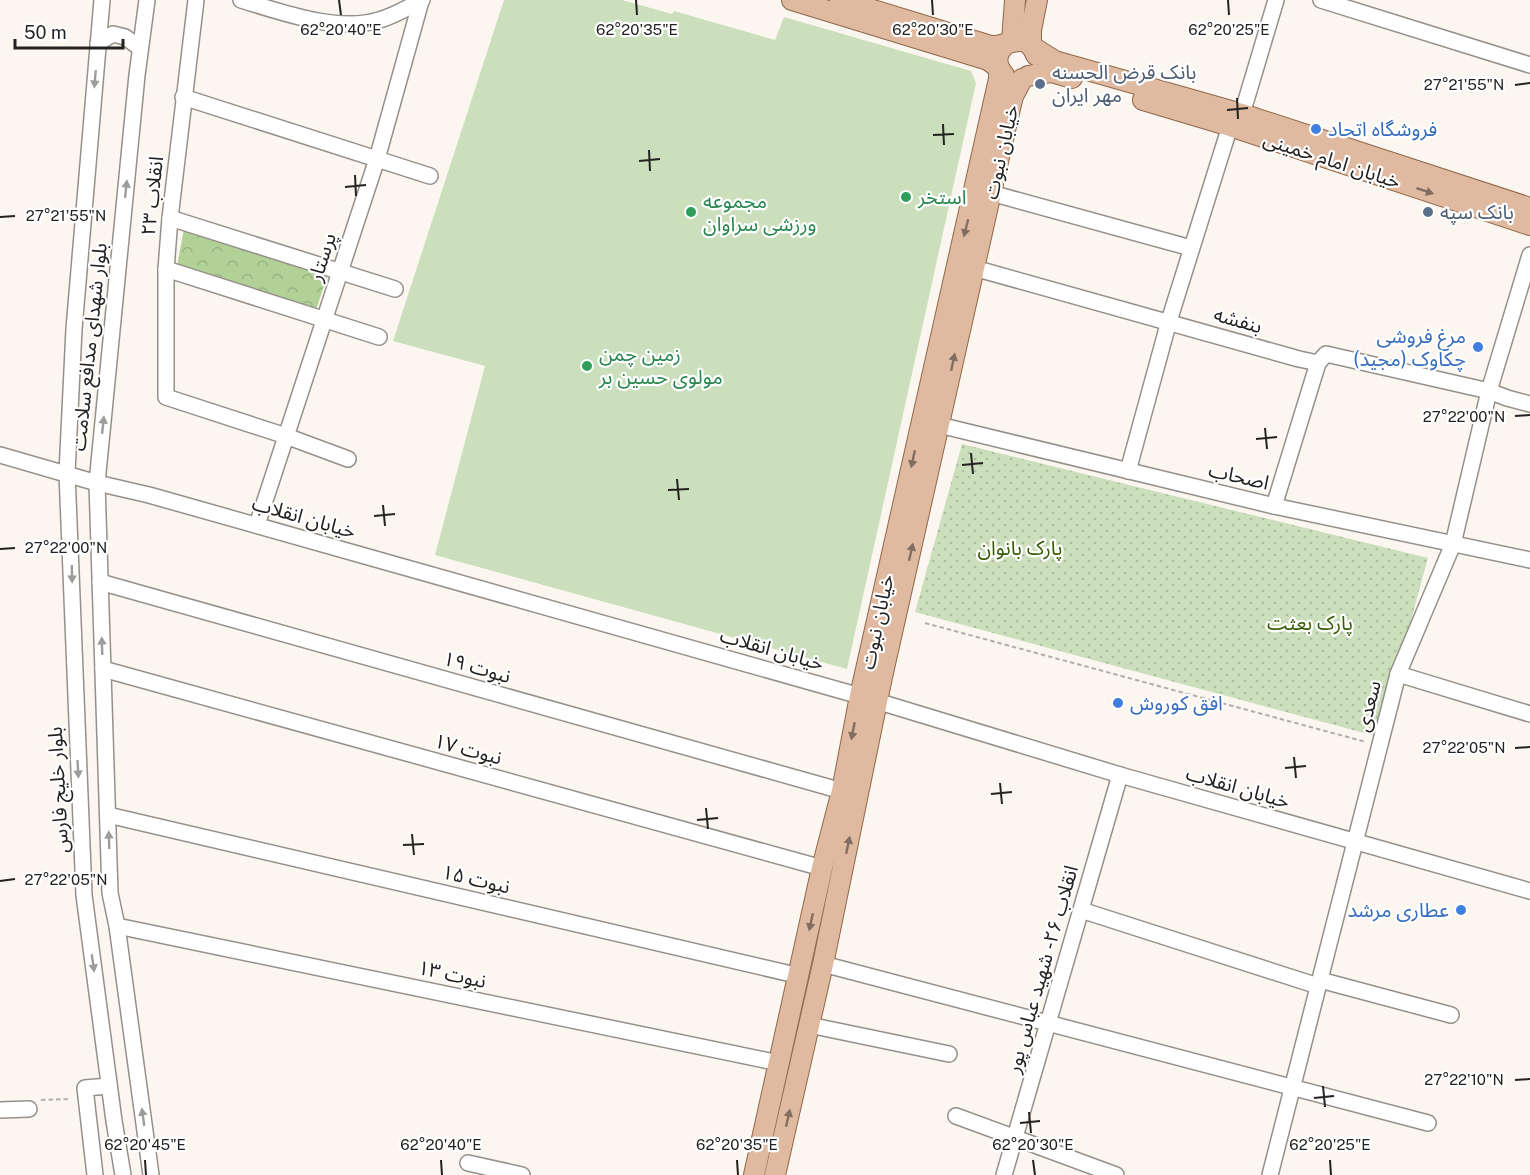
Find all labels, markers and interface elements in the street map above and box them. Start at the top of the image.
scale bar [15,12,123,50]
text: 62°20'40"E [300,21,382,38]
text: 62°20'35"E [596,21,678,38]
text: 62°20'30"E [892,21,974,38]
text: 62°20'25"E [1188,21,1270,38]
text: 50 m [24,22,67,43]
place label: بانک قرض الحسنه مهر ایران [1052,60,1196,107]
one-way arrow [90,70,100,89]
text: 27°21'55"N [1424,76,1504,93]
marker: بانک قرض الحسنه مهر ایران [1033,77,1047,91]
street label: خیابان نبوت [978,102,1024,202]
place label: فروشگاه اتحاد [1328,117,1437,141]
marker: فروشگاه اتحاد [1309,122,1323,136]
street label: خیابان امام خمینی [1259,127,1404,196]
street label: انقلاب ۲۳ [136,155,168,237]
one-way arrow [121,179,131,198]
place label: استخر [917,185,967,209]
one-way arrow [1416,186,1434,196]
place label: مجموعه ورزشی سراوان [703,189,817,236]
marker: استخر [899,190,913,204]
place label: بانک سپه [1440,200,1514,225]
marker: مجموعه ورزشی سراوان [684,205,698,219]
marker: بانک سپه [1421,205,1435,219]
text: 27°21'55"N [26,207,106,224]
one-way arrow [960,219,970,237]
street label: پرستار [303,230,342,286]
street label: بلوار شهدای مدافع سلامت [66,242,115,453]
street label: بنفشه [1211,302,1265,338]
place label: مرغ فروشی چکاوک (مجید) [1353,324,1466,372]
marker: مرغ فروشی چکاوک (مجید) [1471,340,1485,354]
place label: زمین چمن مولوی حسین بر [598,342,723,389]
one-way arrow [949,353,959,371]
marker: زمین چمن مولوی حسین بر [580,359,594,373]
text: 27°22'00"N [1423,408,1505,425]
one-way arrow [98,415,108,434]
one-way arrow [908,450,917,469]
street label: اصحاب [1206,457,1272,495]
street label: خیابان انقلاب [249,491,359,543]
park label: پارک بانوان [977,536,1063,561]
text: 27°22'00"N [25,539,107,556]
one-way arrow [906,543,916,561]
one-way arrow [67,564,76,583]
street label: خیابان نبوت [855,572,899,672]
park label: پارک بعثت [1267,611,1353,636]
street label: خیابان انقلاب [717,623,827,675]
one-way arrow [98,636,107,655]
street label: نبوت ۱۹ [440,646,514,688]
street label: سعدی [1350,678,1386,734]
place label: افق کوروش [1130,691,1223,716]
marker: افق کوروش [1111,696,1125,710]
one-way arrow [848,722,857,741]
street label: بلوار خلیج فارس [43,726,76,854]
street label: نبوت ۱۷ [431,728,505,770]
text: 27°22'05"N [1423,739,1505,756]
one-way arrow [74,759,83,778]
street label: خیابان انقلاب [1183,761,1293,813]
one-way arrow [104,831,113,850]
one-way arrow [844,836,853,855]
street label: نبوت ۱۵ [440,860,512,898]
street label: انقلاب ۲۶ - شهید عباس پور [1001,862,1084,1077]
text: 27°22'05"N [25,871,107,888]
place label: عطاری مرشد [1347,898,1449,922]
marker: عطاری مرشد [1454,903,1468,917]
one-way arrow [806,912,815,931]
one-way arrow [89,953,98,972]
street label: نبوت ۱۳ [416,955,488,993]
text: 27°22'10"N [1424,1071,1504,1088]
one-way arrow [138,1107,147,1126]
one-way arrow [784,1108,793,1127]
text: 62°20'45"E [104,1136,186,1153]
text: 62°20'40"E [400,1136,482,1153]
text: 62°20'35"E [696,1136,778,1153]
text: 62°20'30"E [992,1136,1074,1153]
text: 62°20'25"E [1289,1136,1371,1153]

